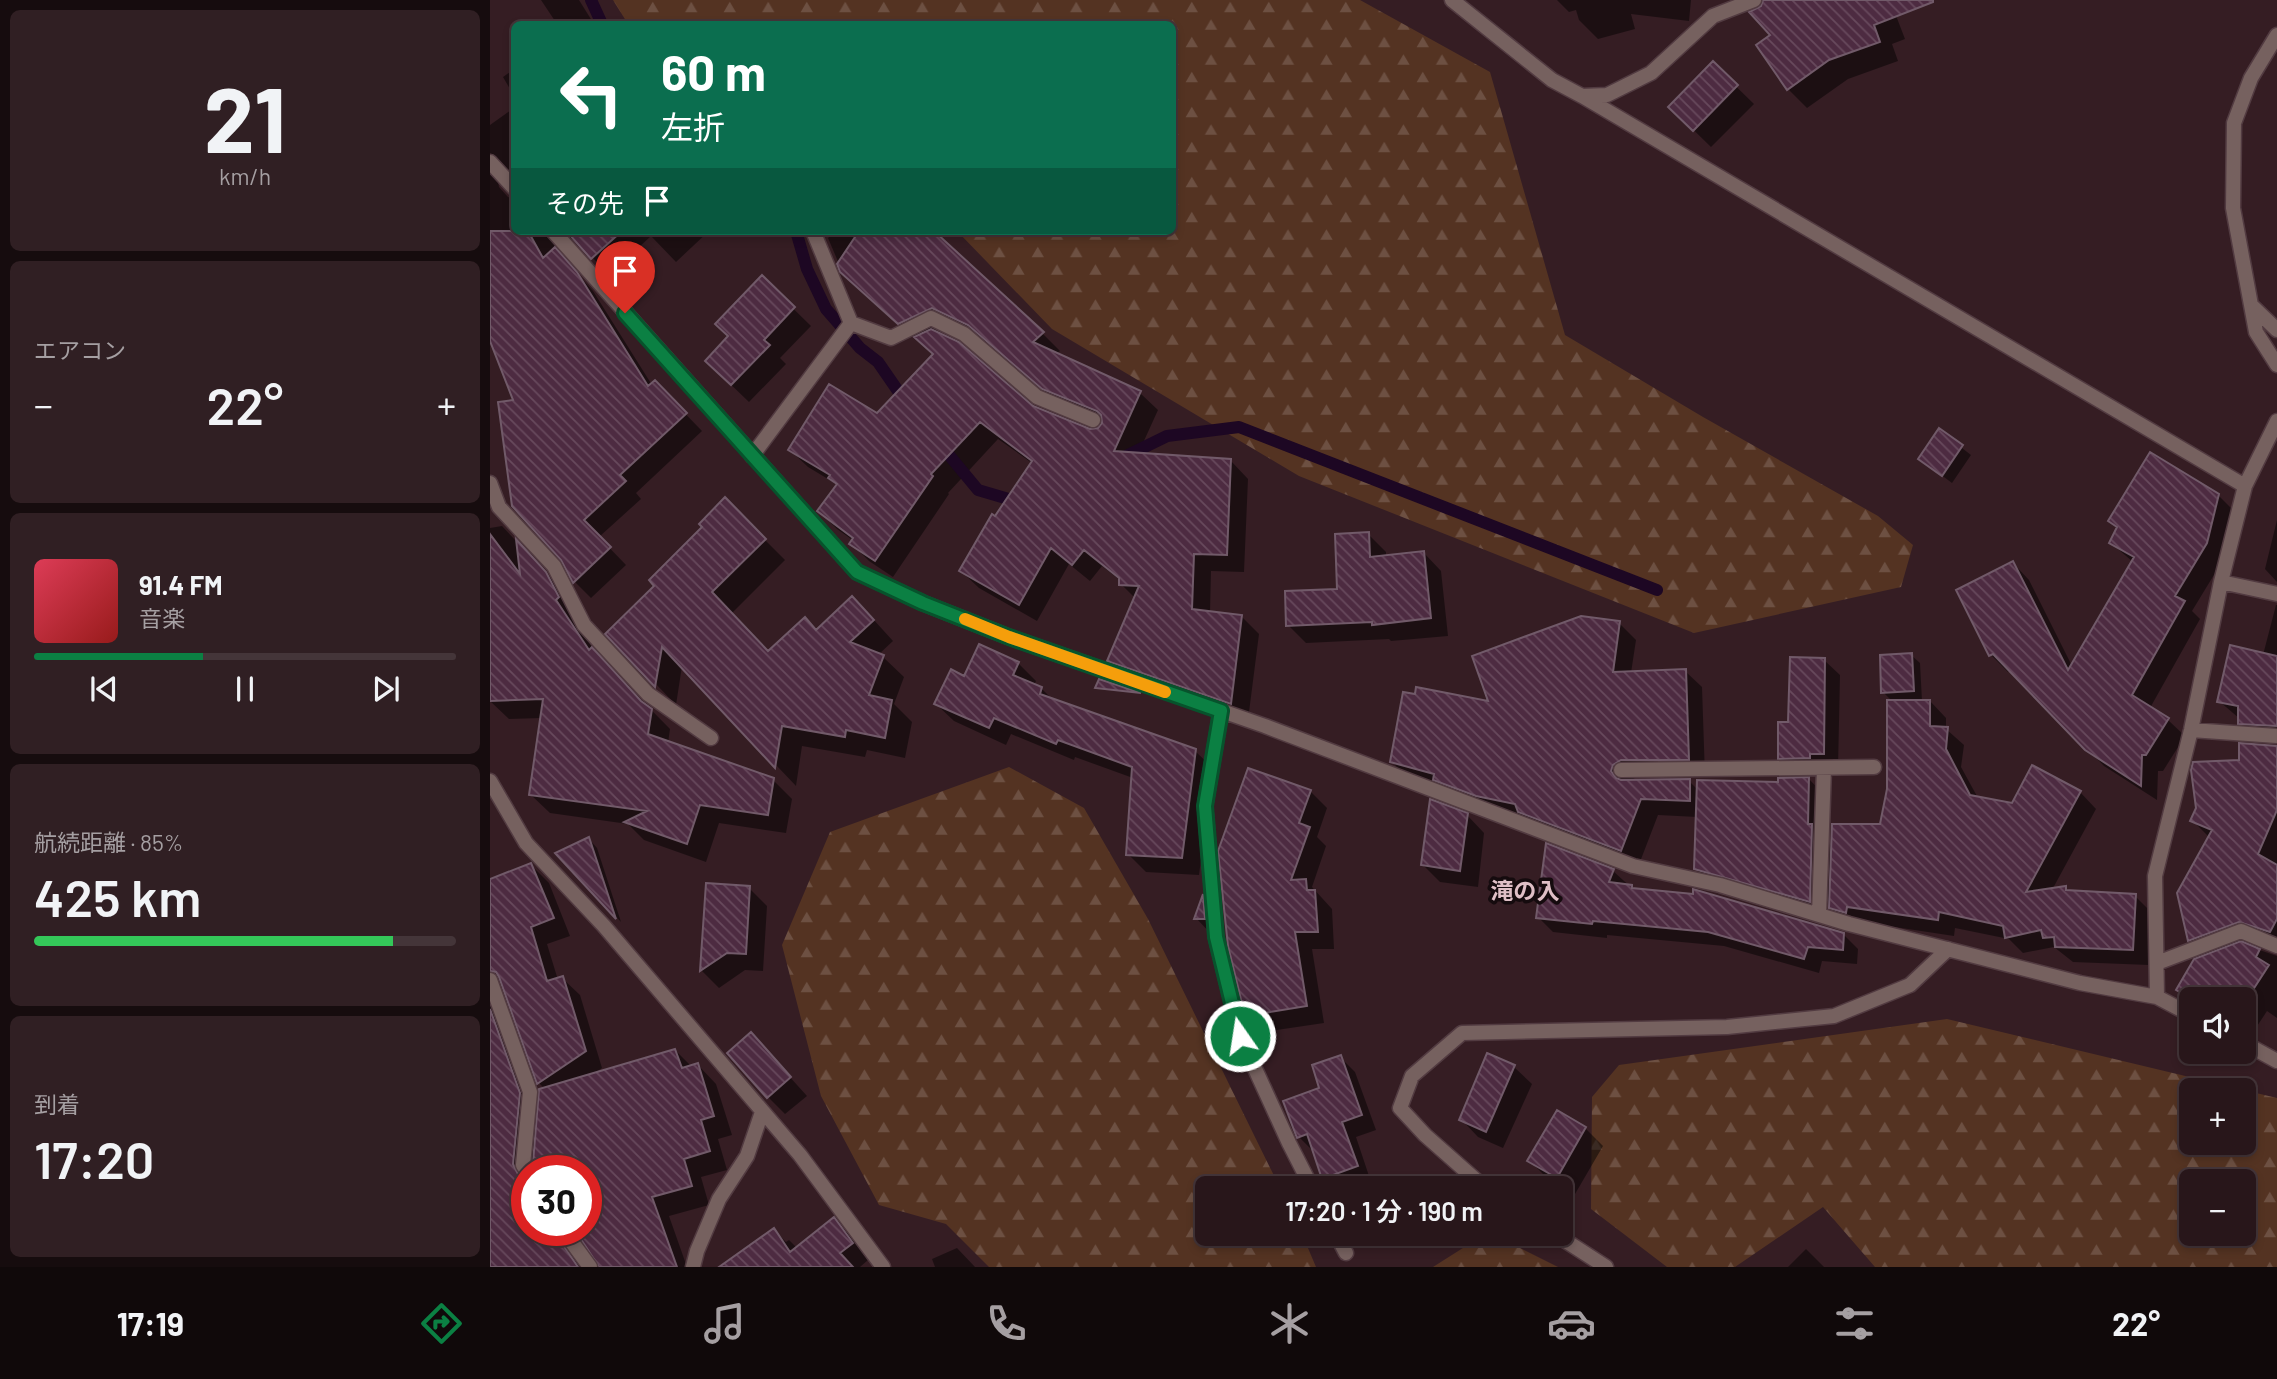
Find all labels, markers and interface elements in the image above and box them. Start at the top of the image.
text: 60 m [661,42,766,101]
icon: left [546,49,637,140]
text: 21 [204,62,286,171]
text: 左折 [661,107,725,145]
text: km/h [219,162,271,190]
icon: arrive [638,182,676,220]
text: その先 [546,187,624,218]
pin [595,241,655,313]
icon: arrive [606,252,644,290]
text: エアコン [34,336,126,364]
text: 22° [207,373,283,435]
text: − [34,381,53,427]
text: + [437,381,456,427]
text: 91.4 FM [139,569,223,600]
text: 音楽 [139,604,185,632]
icon: previous [85,670,123,708]
icon: pause [226,670,264,708]
icon: next [367,670,405,708]
text: 航続距離 · 85% [34,828,183,856]
text: 425 km [34,865,201,927]
district label: 滝の入 [1491,876,1560,904]
map controls [2179,987,2256,1246]
button: sound [2179,987,2256,1064]
position arrow [1203,999,1277,1073]
button: + [2179,1078,2256,1155]
text: 到着 [34,1090,80,1118]
text: 17:20 [34,1127,154,1189]
speed limit sign: 30 [511,1155,602,1246]
button: − [2179,1169,2256,1246]
text: 17:20 · 1 分 · 190 m [1285,1195,1483,1226]
icon: directions [417,1299,466,1348]
icon: music [700,1299,749,1348]
icon: phone [982,1299,1031,1348]
icon: climate [1265,1299,1314,1348]
icon: car [1547,1299,1596,1348]
icon: filters [1830,1299,1879,1348]
text: 17:19 [117,1304,184,1342]
text: 22° [2112,1304,2160,1342]

